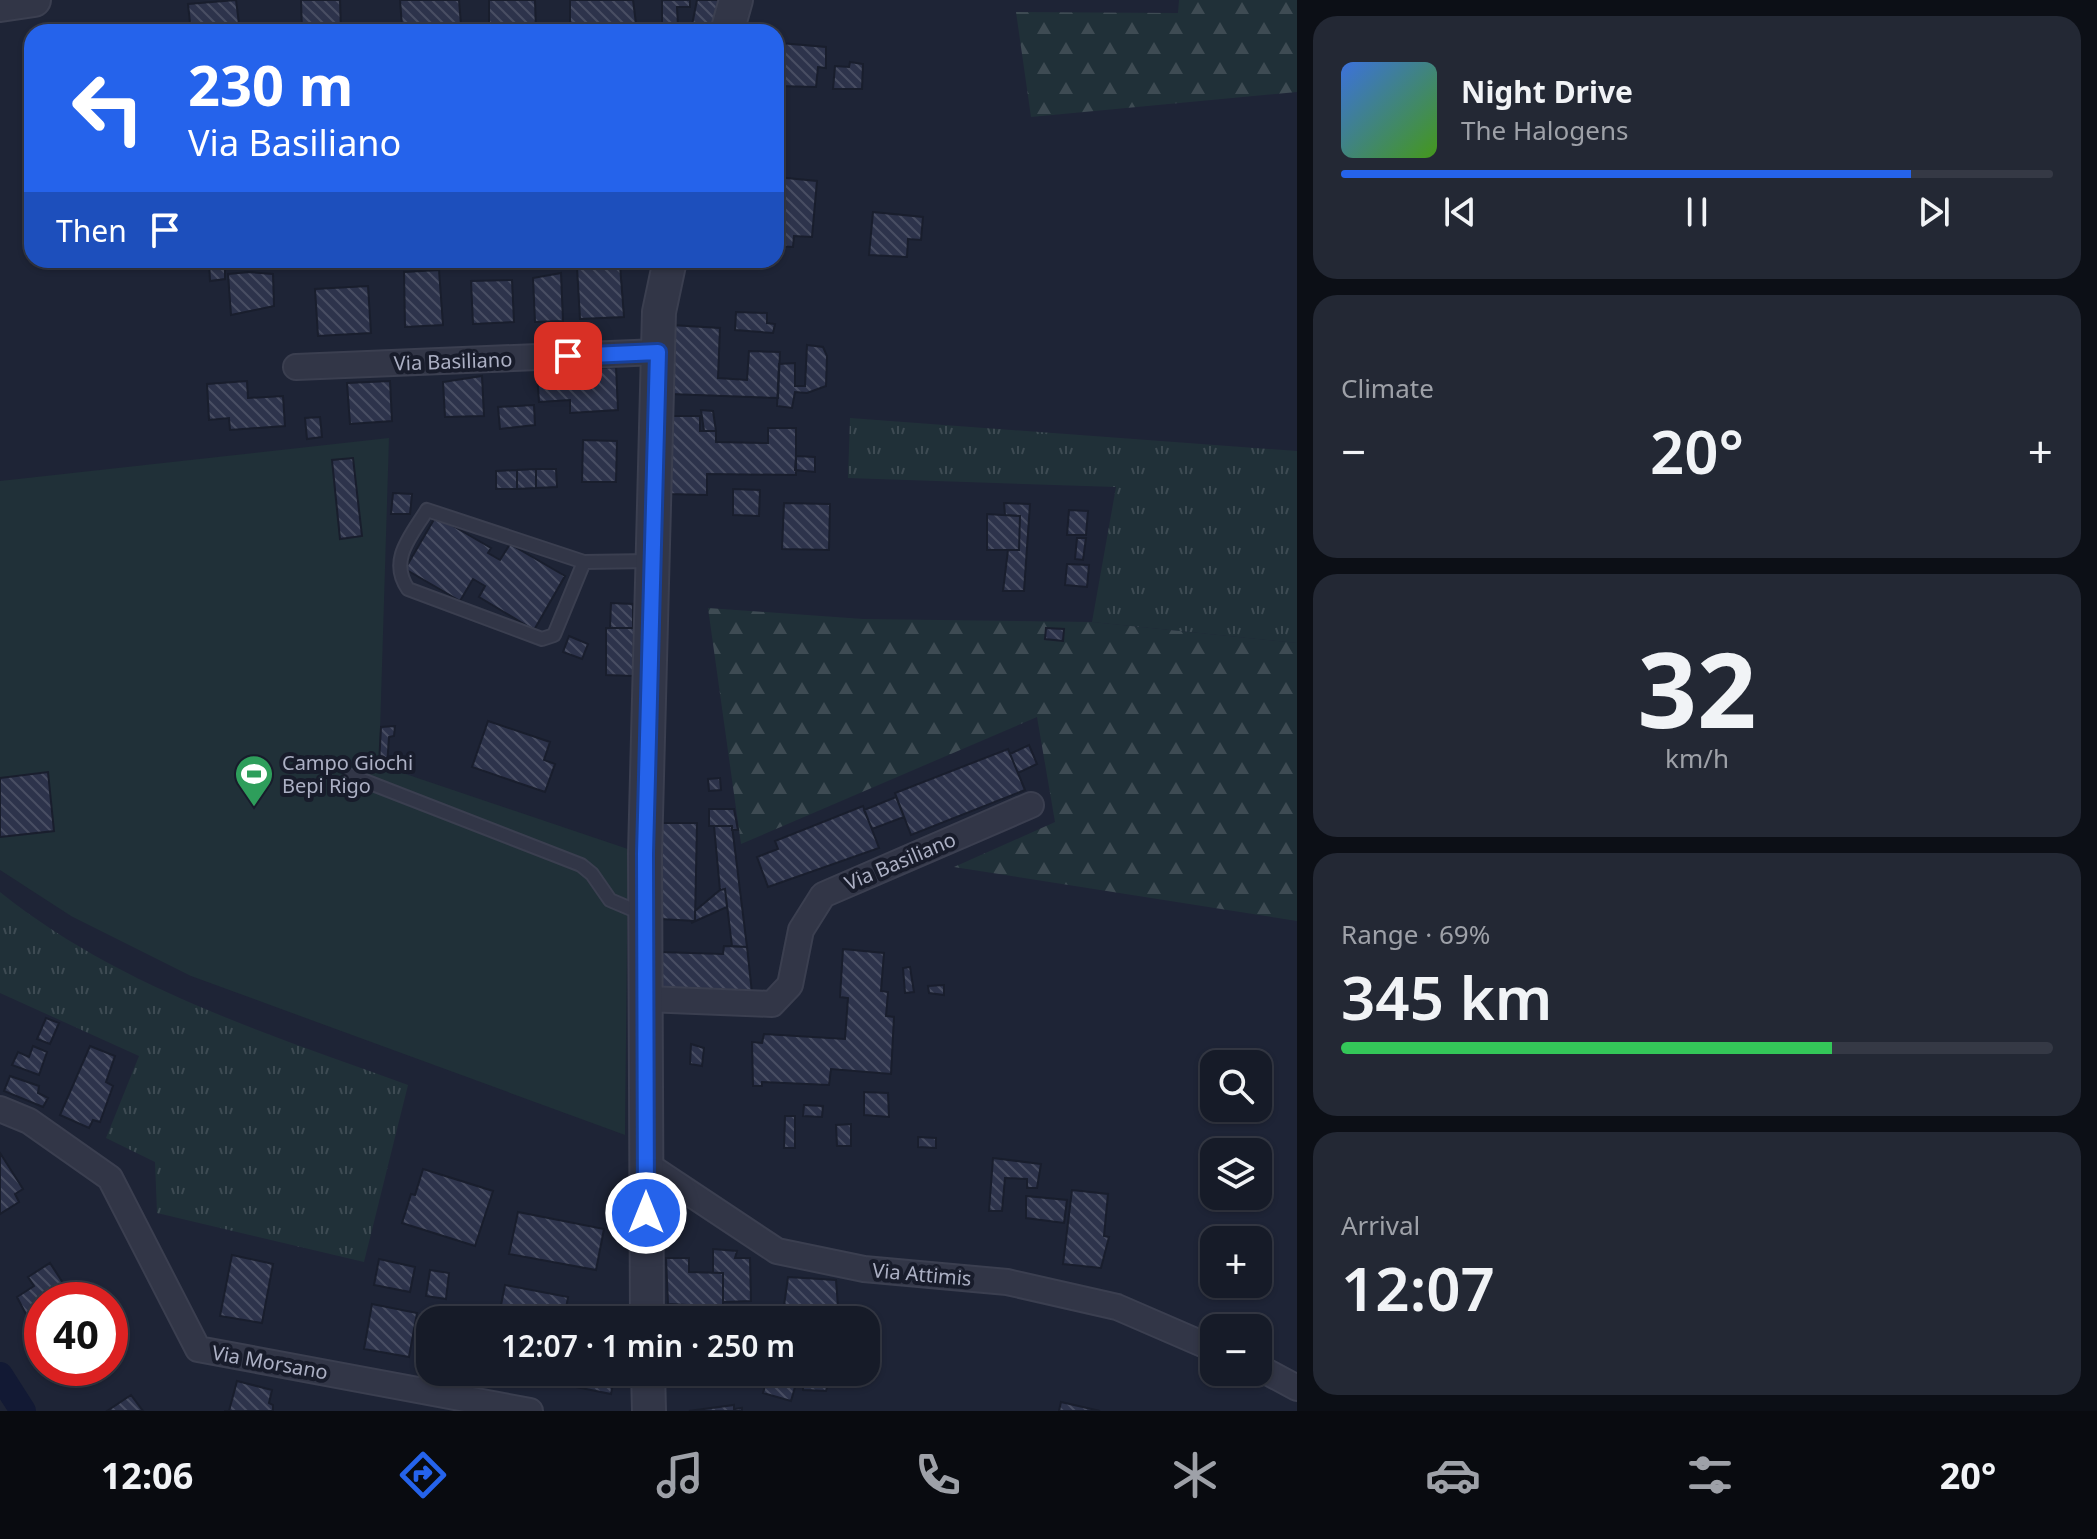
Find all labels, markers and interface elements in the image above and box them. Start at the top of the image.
text: 230 m [188,46,353,122]
icon: left [56,56,160,160]
text: Night Drive [1461,71,1633,112]
text: The Halogens [1461,112,1628,148]
text: Via Basiliano [188,118,401,167]
icon: previous [1438,190,1482,234]
icon: pause [1675,190,1719,234]
icon: next [1912,190,1956,234]
icon: arrive [143,208,187,252]
text: Then [56,210,127,251]
pin [534,322,602,390]
icon: arrive [546,334,590,378]
street label: Via Basiliano [393,345,513,377]
text: Climate [1341,370,1434,406]
text: 20° [1650,410,1744,492]
text: − [1341,421,1366,481]
text: + [2028,421,2053,481]
text: 32 [1638,617,1756,758]
text: km/h [1665,740,1729,776]
place label: Campo Giochi Bepi Rigo [282,749,413,799]
sports icon: Campo Giochi Bepi Rigo [233,753,275,808]
street label: Via Basiliano [840,825,960,897]
text: Range · 69% [1341,916,1490,952]
text: 345 km [1341,956,1552,1038]
map controls [1200,1050,1272,1386]
button: search [1200,1050,1272,1122]
button: layers [1200,1138,1272,1210]
position arrow [604,1171,688,1255]
text: Arrival [1341,1207,1420,1243]
button: + [1200,1226,1272,1298]
text: 12:07 [1341,1247,1495,1329]
street label: Via Attimis [871,1256,973,1292]
speed limit sign: 40 [24,1282,128,1386]
button: − [1200,1314,1272,1386]
text: 12:07 · 1 min · 250 m [501,1325,795,1366]
street label: Via Morsano [210,1339,330,1385]
icon: directions [395,1447,451,1503]
icon: music [652,1447,708,1503]
icon: phone [910,1447,966,1503]
icon: climate [1167,1447,1223,1503]
icon: car [1425,1447,1481,1503]
icon: filters [1682,1447,1738,1503]
text: 12:06 [101,1451,193,1500]
text: 20° [1940,1451,1996,1500]

